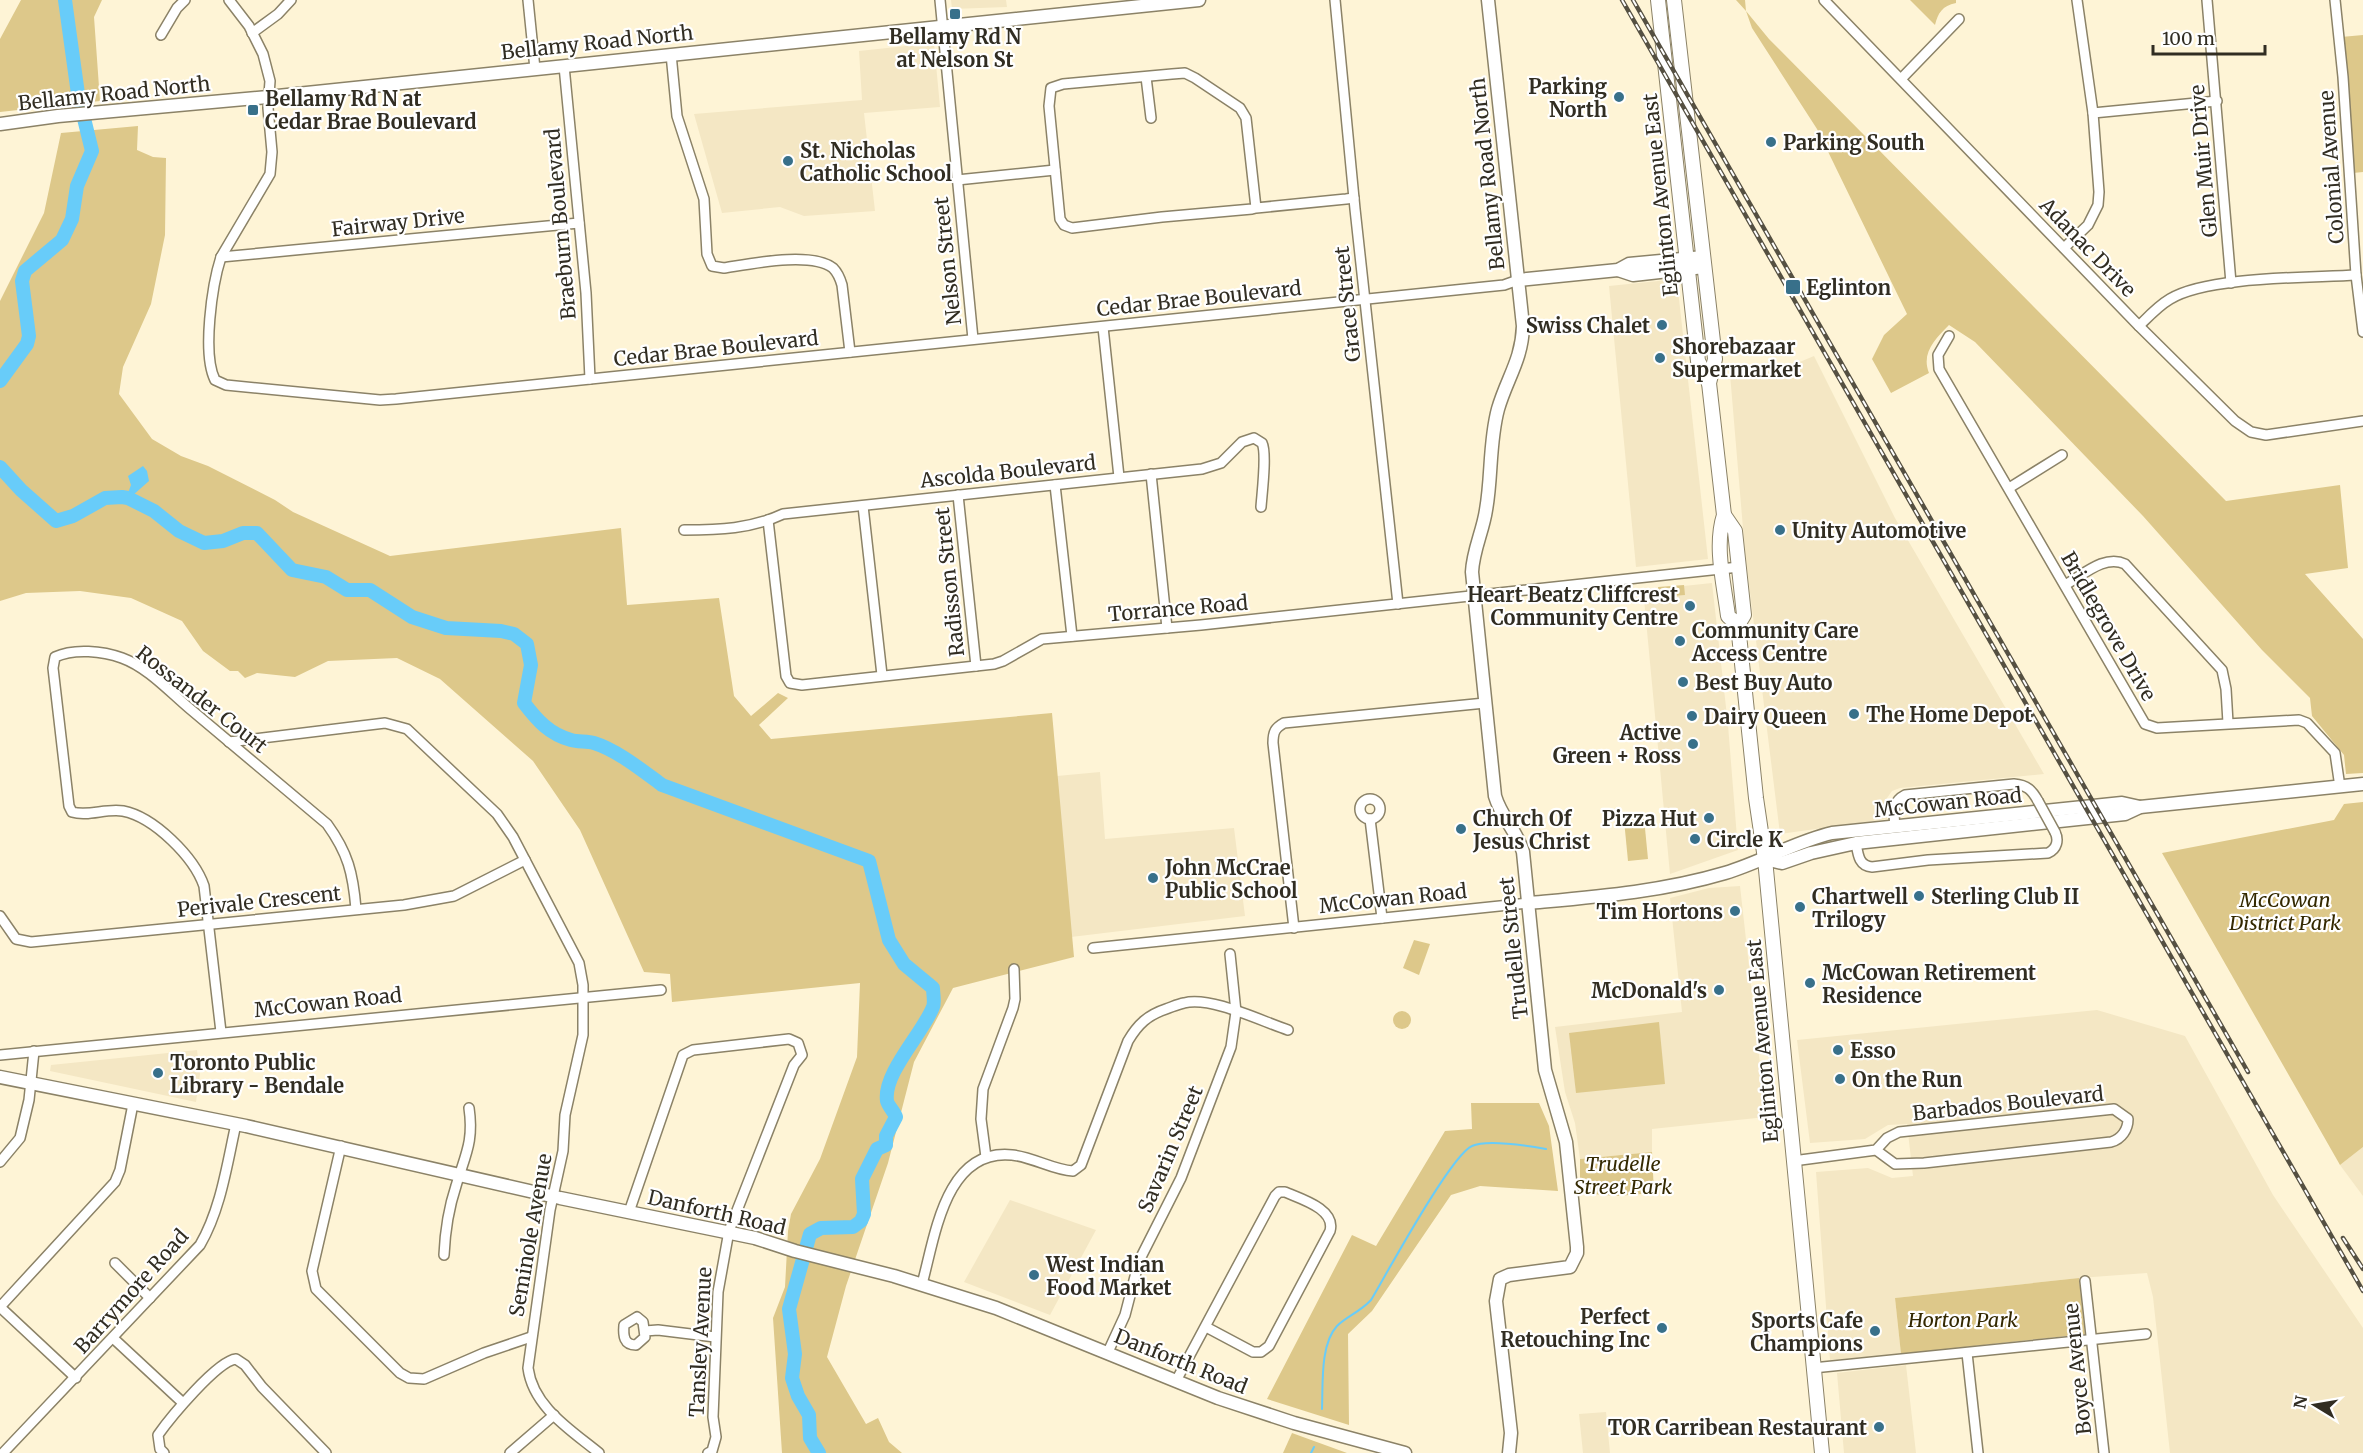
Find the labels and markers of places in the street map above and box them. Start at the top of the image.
marker: Bellamy Rd N at Nelson St [948,7,962,21]
place label: Bellamy Rd N at Nelson St [889,24,1022,72]
place label: Parking North [1528,74,1608,122]
place label: Bellamy Rd N at Cedar Brae Boulevard [265,86,477,134]
marker: Parking North [1612,90,1626,104]
marker: Bellamy Rd N at Cedar Brae Boulevard [246,103,260,117]
place label: Parking South [1783,130,1925,155]
marker: Parking South [1764,135,1778,149]
place label: St. Nicholas Catholic School [800,138,952,186]
marker: St. Nicholas Catholic School [781,154,795,168]
place label: Eglinton [1806,275,1891,300]
marker: Eglinton [1784,278,1802,296]
place label: Swiss Chalet [1526,313,1650,338]
marker: Swiss Chalet [1655,318,1669,332]
place label: Shorebazaar Supermarket [1672,334,1801,382]
marker: Shorebazaar Supermarket [1653,351,1667,365]
place label: Unity Automotive [1792,518,1967,543]
marker: Unity Automotive [1773,523,1787,537]
place label: Heart Beatz Cliffcrest Community Centre [1467,582,1678,630]
marker: Heart Beatz Cliffcrest Community Centre [1683,599,1697,613]
place label: Community Care Access Centre [1691,618,1859,666]
marker: Community Care Access Centre [1673,634,1687,648]
place label: Best Buy Auto [1695,670,1833,695]
marker: Best Buy Auto [1676,675,1690,689]
place label: The Home Depot [1866,702,2032,727]
place label: Dairy Queen [1704,704,1827,729]
marker: The Home Depot [1847,707,1861,721]
marker: Dairy Queen [1685,709,1699,723]
place label: Active Green + Ross [1553,720,1681,768]
marker: Active Green + Ross [1686,737,1700,751]
place label: Church Of Jesus Christ [1472,806,1590,854]
place label: Pizza Hut [1602,806,1697,831]
marker: Pizza Hut [1702,811,1716,825]
marker: Church Of Jesus Christ [1454,822,1468,836]
place label: Circle K [1707,827,1783,852]
marker: Circle K [1688,832,1702,846]
place label: John McCrae Public School [1164,855,1298,903]
marker: John McCrae Public School [1146,871,1160,885]
place label: Chartwell Trilogy [1812,884,1909,932]
place label: Sterling Club II [1931,884,2079,909]
marker: Sterling Club II [1912,889,1926,903]
place label: Tim Hortons [1596,899,1723,924]
marker: Chartwell Trilogy [1793,900,1807,914]
marker: Tim Hortons [1728,904,1742,918]
place label: McCowan Retirement Residence [1822,960,2036,1008]
marker: McCowan Retirement Residence [1803,976,1817,990]
place label: McDonald's [1591,978,1707,1003]
marker: McDonald's [1712,983,1726,997]
place label: Esso [1850,1038,1896,1063]
marker: Esso [1831,1043,1845,1057]
place label: Toronto Public Library - Bendale [170,1050,344,1098]
marker: Toronto Public Library - Bendale [151,1066,165,1080]
place label: On the Run [1852,1067,1963,1092]
marker: On the Run [1833,1072,1847,1086]
place label: West Indian Food Market [1045,1252,1172,1300]
marker: West Indian Food Market [1027,1268,1041,1282]
place label: Perfect Retouching Inc [1500,1304,1650,1352]
place label: Sports Cafe Champions [1750,1308,1863,1356]
marker: Perfect Retouching Inc [1655,1321,1669,1335]
marker: Sports Cafe Champions [1868,1324,1882,1338]
place label: TOR Carribean Restaurant [1608,1415,1867,1440]
marker: TOR Carribean Restaurant [1872,1420,1886,1434]

